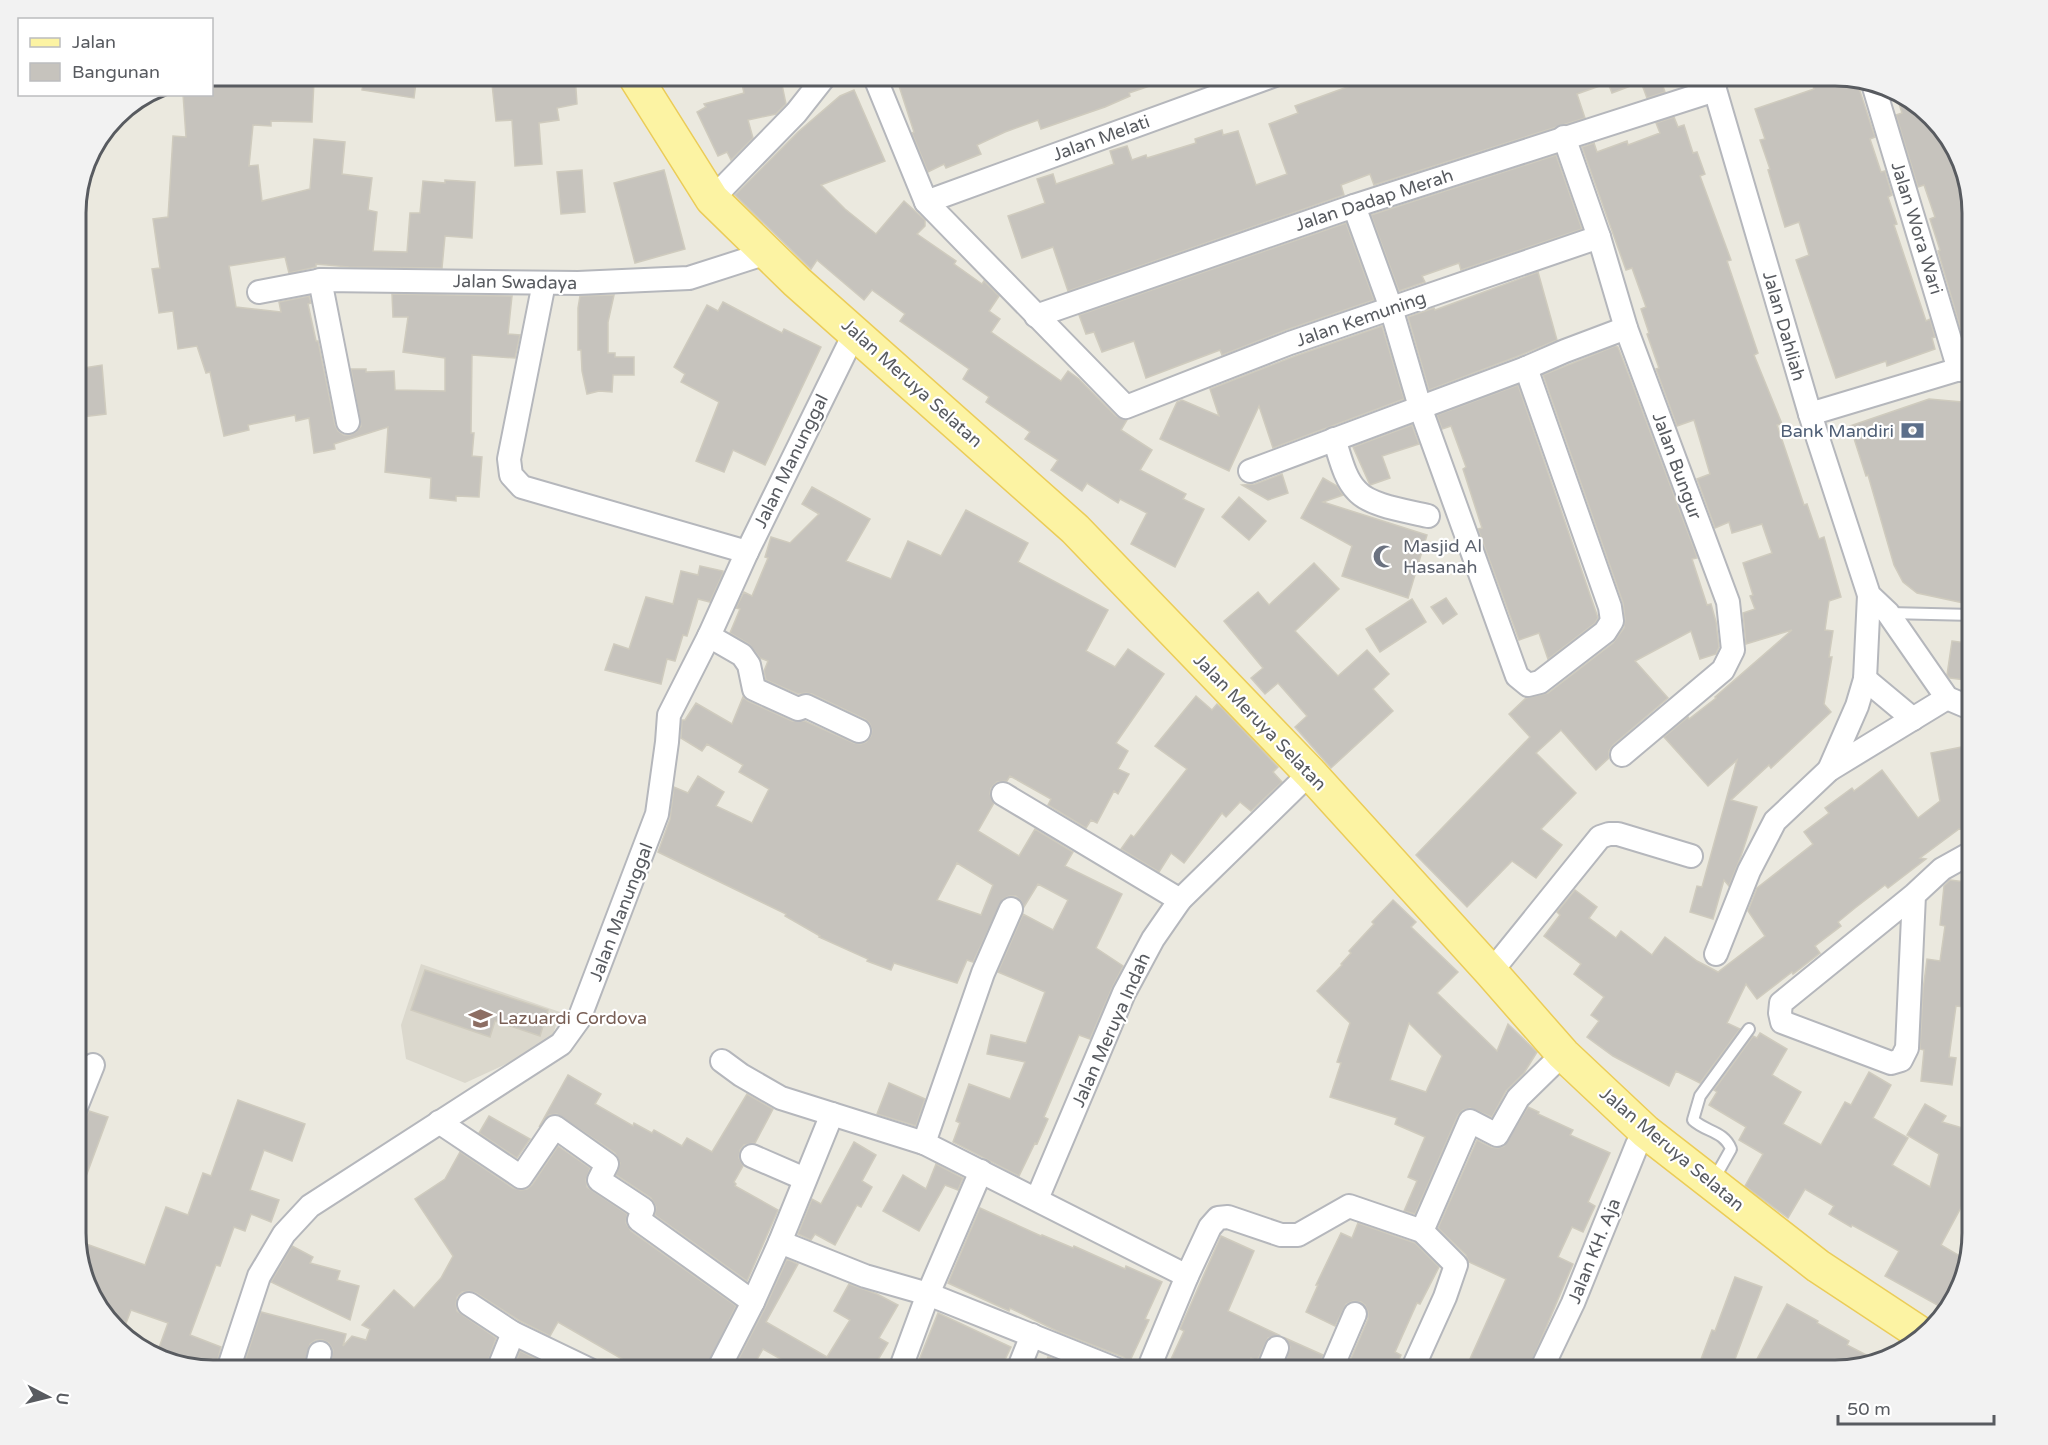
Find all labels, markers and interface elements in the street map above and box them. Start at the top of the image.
legend [18,18,213,96]
text: Jalan [72,31,116,53]
text: Bangunan [72,61,160,83]
street label: Jalan Melati [1049,110,1153,166]
street label: Jalan Wora Wari [1886,159,1948,297]
street label: Jalan Dadap Merah [1292,164,1456,236]
street label: Jalan Dahliah [1758,269,1810,383]
street label: Jalan Swadaya [453,270,577,294]
street label: Jalan Kemuning [1293,286,1429,352]
street label: Jalan Meruya Selatan [837,314,987,452]
street label: Jalan Manunggal [749,390,833,532]
street label: Jalan Bungur [1647,410,1707,523]
bank icon: Bank Mandiri [1899,418,1925,444]
place label: Bank Mandiri [1780,420,1894,442]
place label: Masjid Al Hasanah [1403,535,1482,578]
mosque icon: Masjid Al Hasanah [1372,543,1398,569]
street label: Jalan Meruya Selatan [1189,649,1331,795]
street label: Jalan Manunggal [584,840,658,984]
street label: Jalan Meruya Indah [1067,949,1155,1111]
school or university icon: Lazuardi Cordova [467,1005,493,1031]
place label: Lazuardi Cordova [498,1007,647,1029]
street label: Jalan Meruya Selatan [1595,1082,1749,1216]
street label: Jalan KH. Aja [1563,1195,1625,1307]
north arrow [18,1367,78,1427]
scale bar [1838,1388,1994,1426]
text: U [51,1391,73,1406]
text: 50 m [1847,1398,1891,1420]

